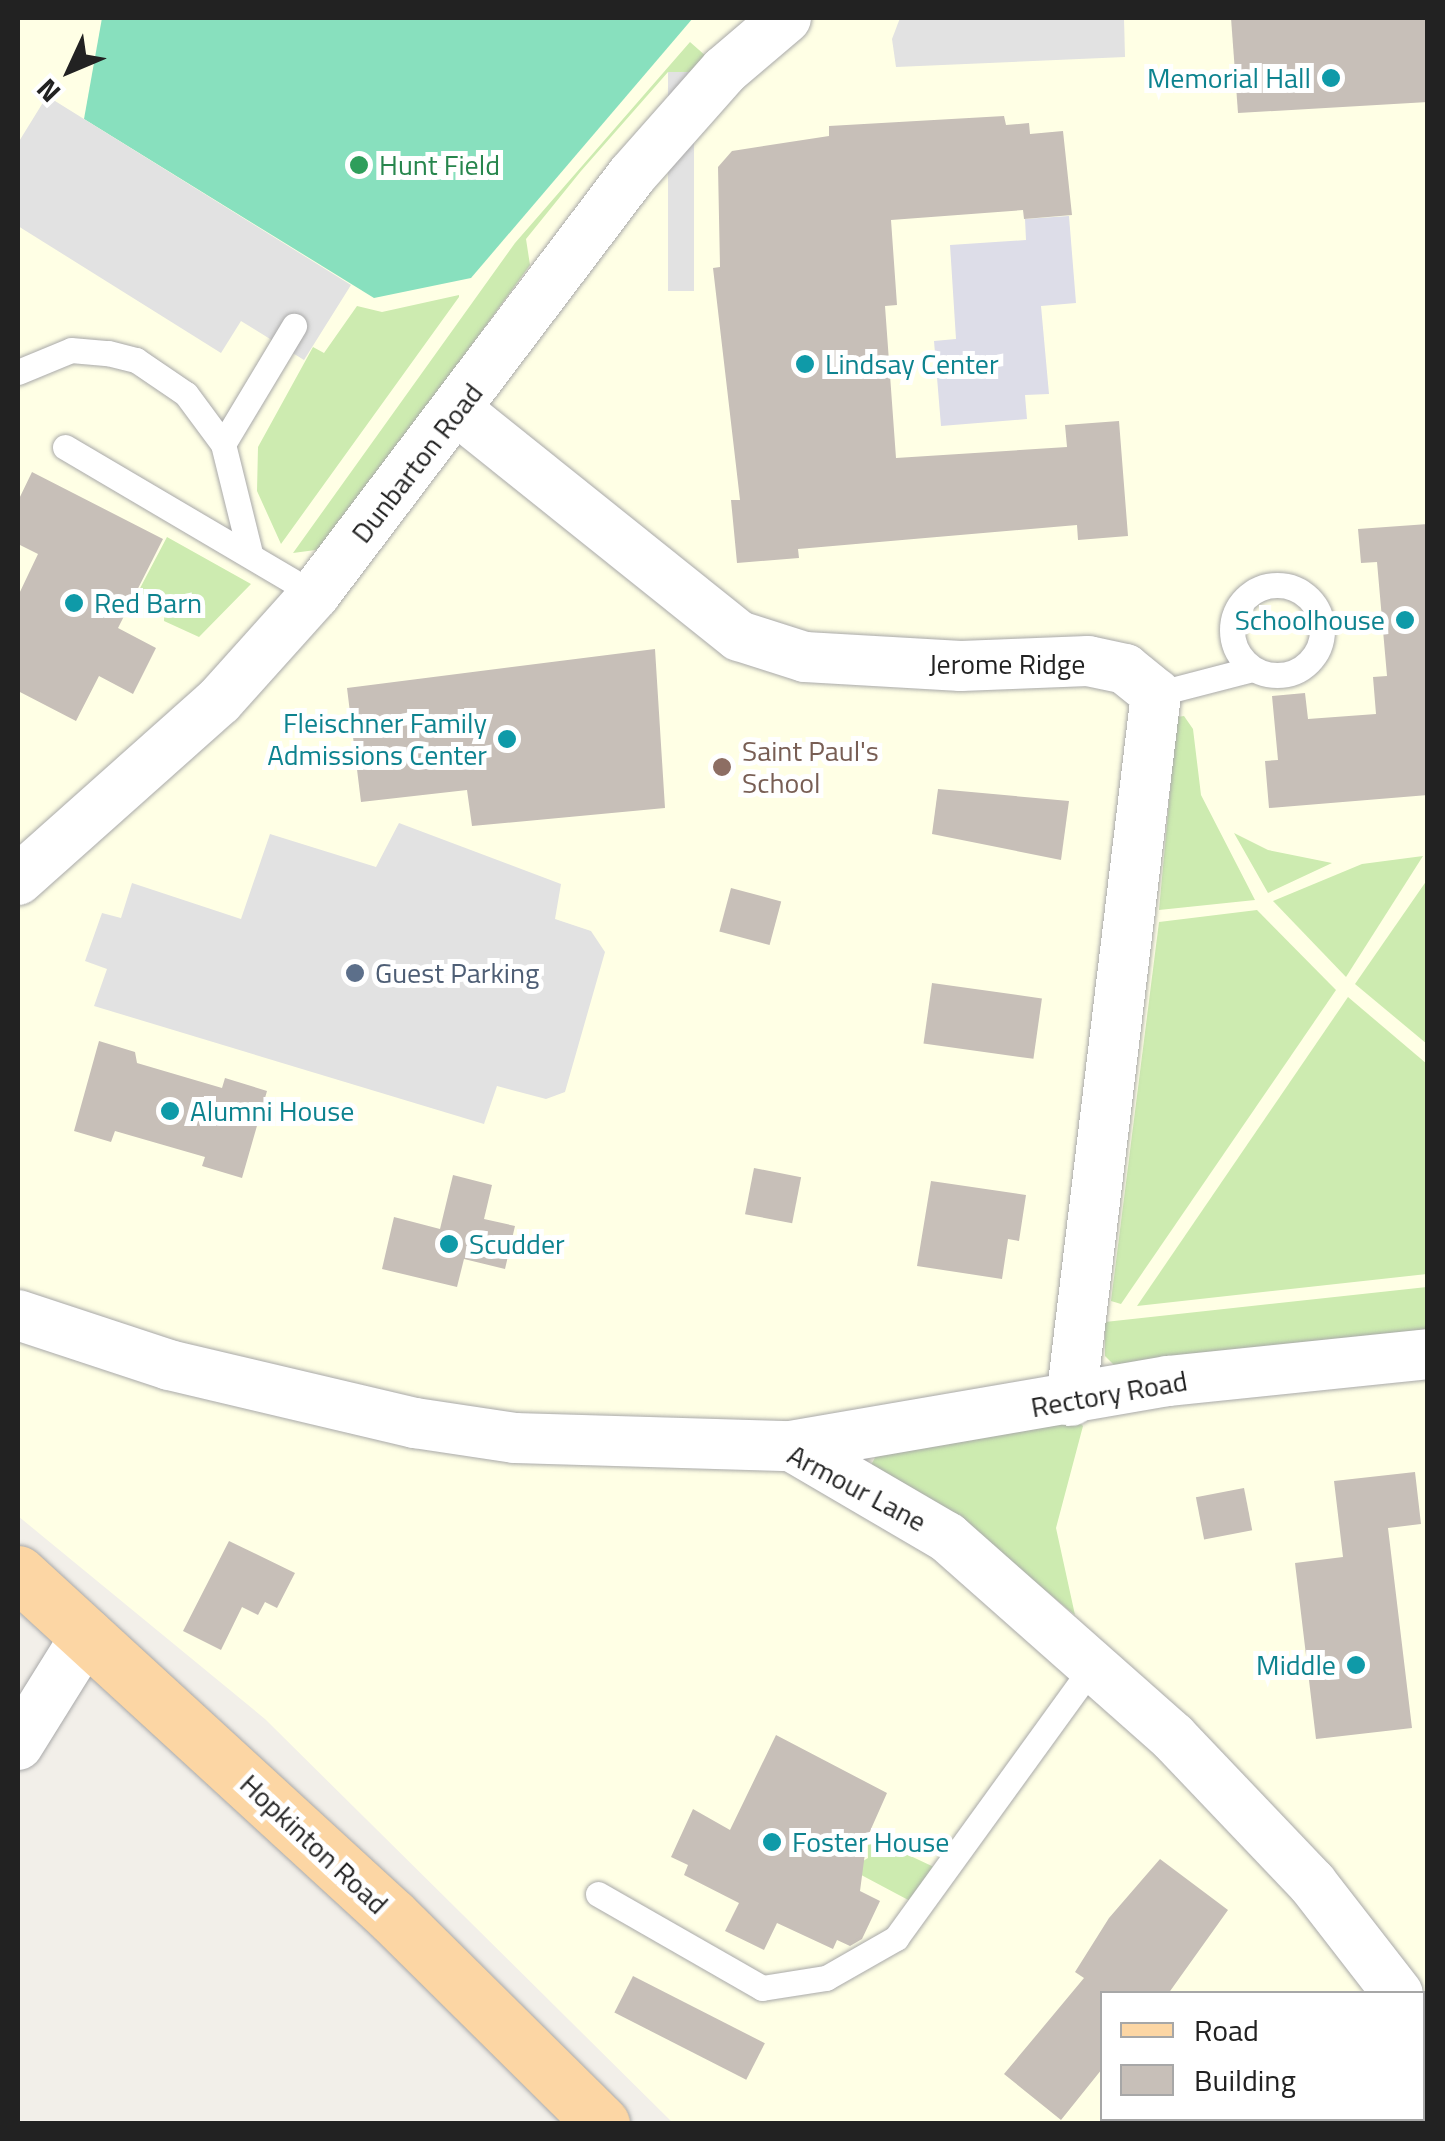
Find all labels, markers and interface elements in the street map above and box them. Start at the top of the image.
north arrow [20,20,120,120]
place label: Memorial Hall [1147,61,1311,95]
marker: Memorial Hall [1320,67,1342,89]
text: N [26,69,70,113]
place label: Hunt Field [379,148,500,182]
marker: Hunt Field [348,154,370,176]
place label: Lindsay Center [825,347,999,381]
marker: Lindsay Center [794,353,816,375]
street label: Dunbarton Road [344,377,490,549]
place label: Red Barn [94,586,202,620]
marker: Red Barn [63,592,85,614]
place label: Schoolhouse [1235,603,1385,637]
marker: Schoolhouse [1394,609,1416,631]
street label: Jerome Ridge [929,647,1085,681]
place label: Fleischner Family Admissions Center [267,706,487,772]
marker: Fleischner Family Admissions Center [496,728,518,750]
place label: Saint Paul's School [742,734,879,800]
marker: Saint Paul's School [711,756,733,778]
place label: Guest Parking [375,956,539,990]
marker: Guest Parking [344,962,366,984]
place label: Alumni House [190,1094,354,1128]
marker: Alumni House [159,1100,181,1122]
place label: Scudder [469,1227,565,1261]
marker: Scudder [438,1233,460,1255]
street label: Rectory Road [1028,1364,1190,1424]
street label: Armour Lane [782,1438,932,1538]
place label: Middle [1256,1648,1336,1682]
marker: Middle [1345,1654,1367,1676]
street label: Hopkinton Road [233,1767,395,1921]
place label: Foster House [792,1825,949,1859]
marker: Foster House [761,1831,783,1853]
legend [1100,1991,1425,2121]
text: Road [1194,2007,1259,2053]
text: Building [1194,2057,1296,2103]

